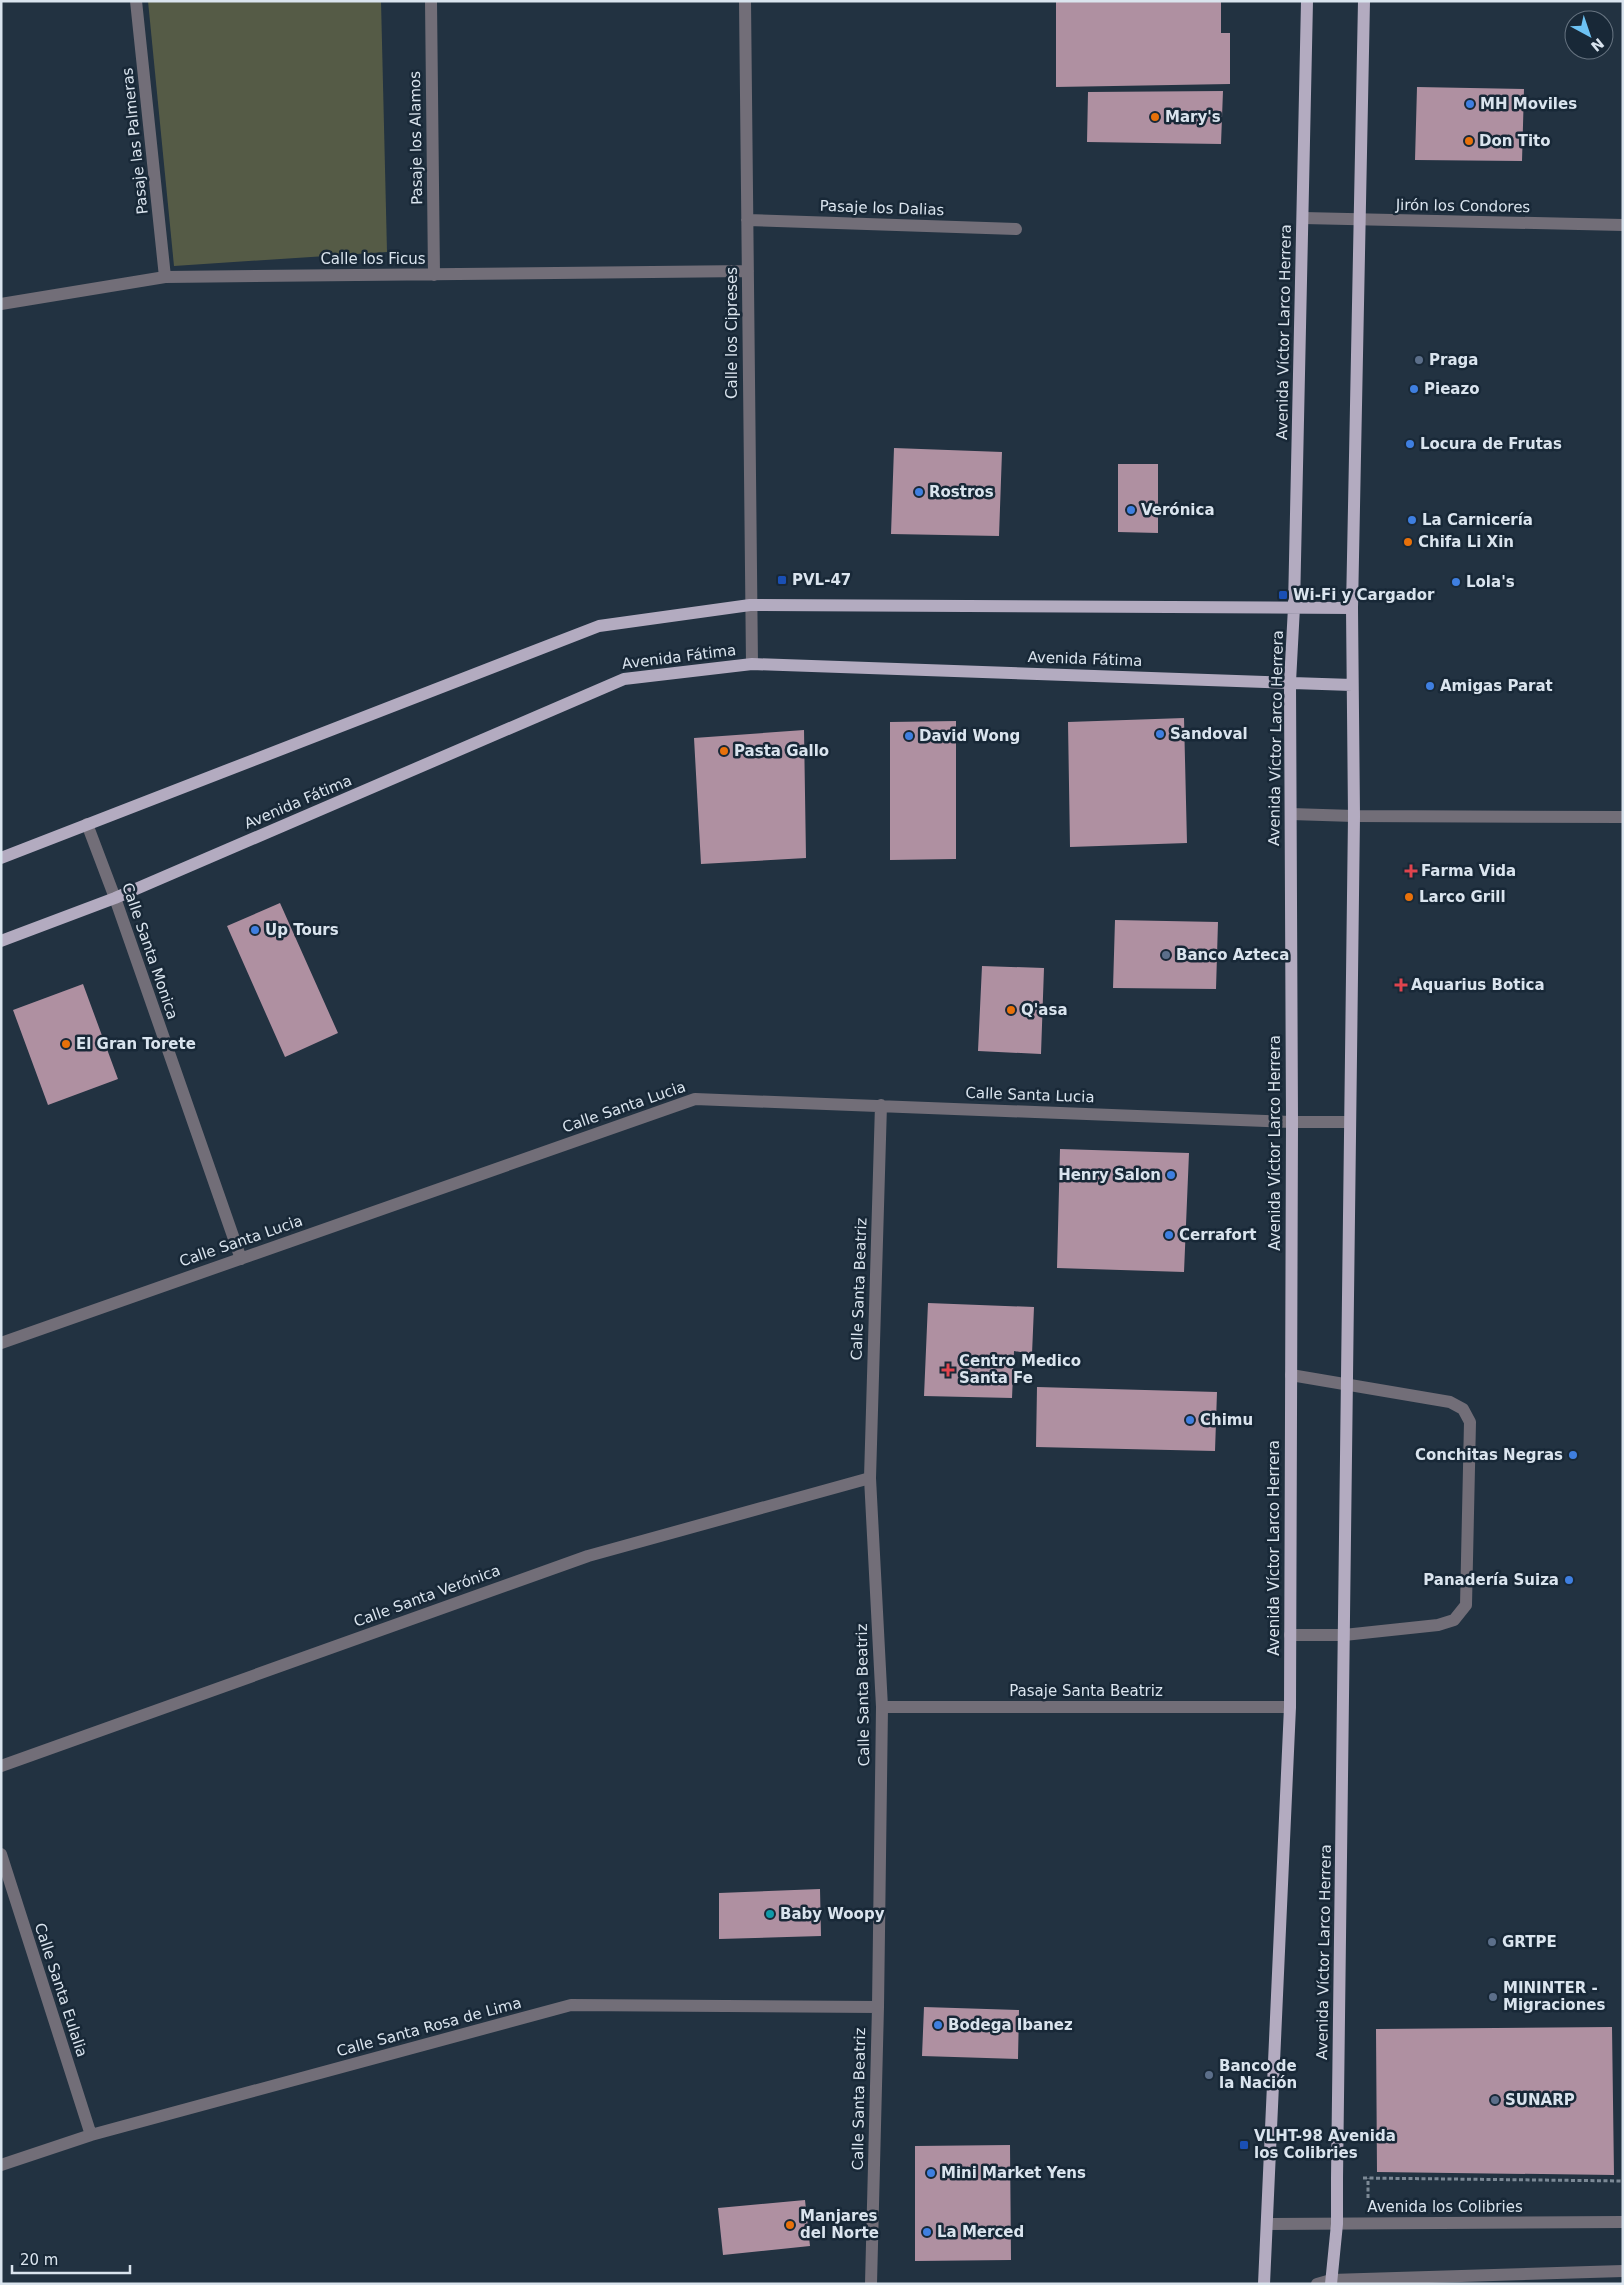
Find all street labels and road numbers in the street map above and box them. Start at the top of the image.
street label: Pasaje las Palmeras [118,67,152,215]
street label: Pasaje los Alamos [406,71,426,205]
street label: Jirón los Condores [1395,196,1531,216]
street label: Pasaje los Dalias [819,197,945,219]
street label: Avenida Víctor Larco Herrera [1273,224,1295,440]
street label: Calle los Ficus [320,250,426,268]
street label: Calle los Cipreses [723,267,741,399]
street label: Avenida Víctor Larco Herrera [1265,630,1287,846]
street label: Avenida Fátima [621,641,737,673]
street label: Avenida Fátima [1027,648,1143,670]
street label: Avenida Fátima [242,771,354,833]
street label: Calle Santa Monica [118,880,182,1022]
street label: Avenida Víctor Larco Herrera [1266,1035,1284,1251]
street label: Calle Santa Lucia [560,1077,688,1137]
street label: Calle Santa Lucia [965,1084,1095,1106]
street label: Calle Santa Lucia [177,1211,305,1271]
street label: Calle Santa Beatriz [848,1217,870,1361]
street label: Avenida Víctor Larco Herrera [1265,1440,1283,1656]
street label: Calle Santa Verónica [351,1561,503,1631]
street label: Calle Santa Beatriz [853,1623,873,1767]
street label: Pasaje Santa Beatriz [1009,1682,1163,1700]
street label: Avenida Víctor Larco Herrera [1313,1844,1335,2060]
street label: Calle Santa Eulalia [31,1921,91,2059]
street label: Calle Santa Rosa de Lima [335,1994,523,2060]
street label: Calle Santa Beatriz [849,2027,869,2171]
street label: Avenida los Colibries [1367,2198,1523,2216]

